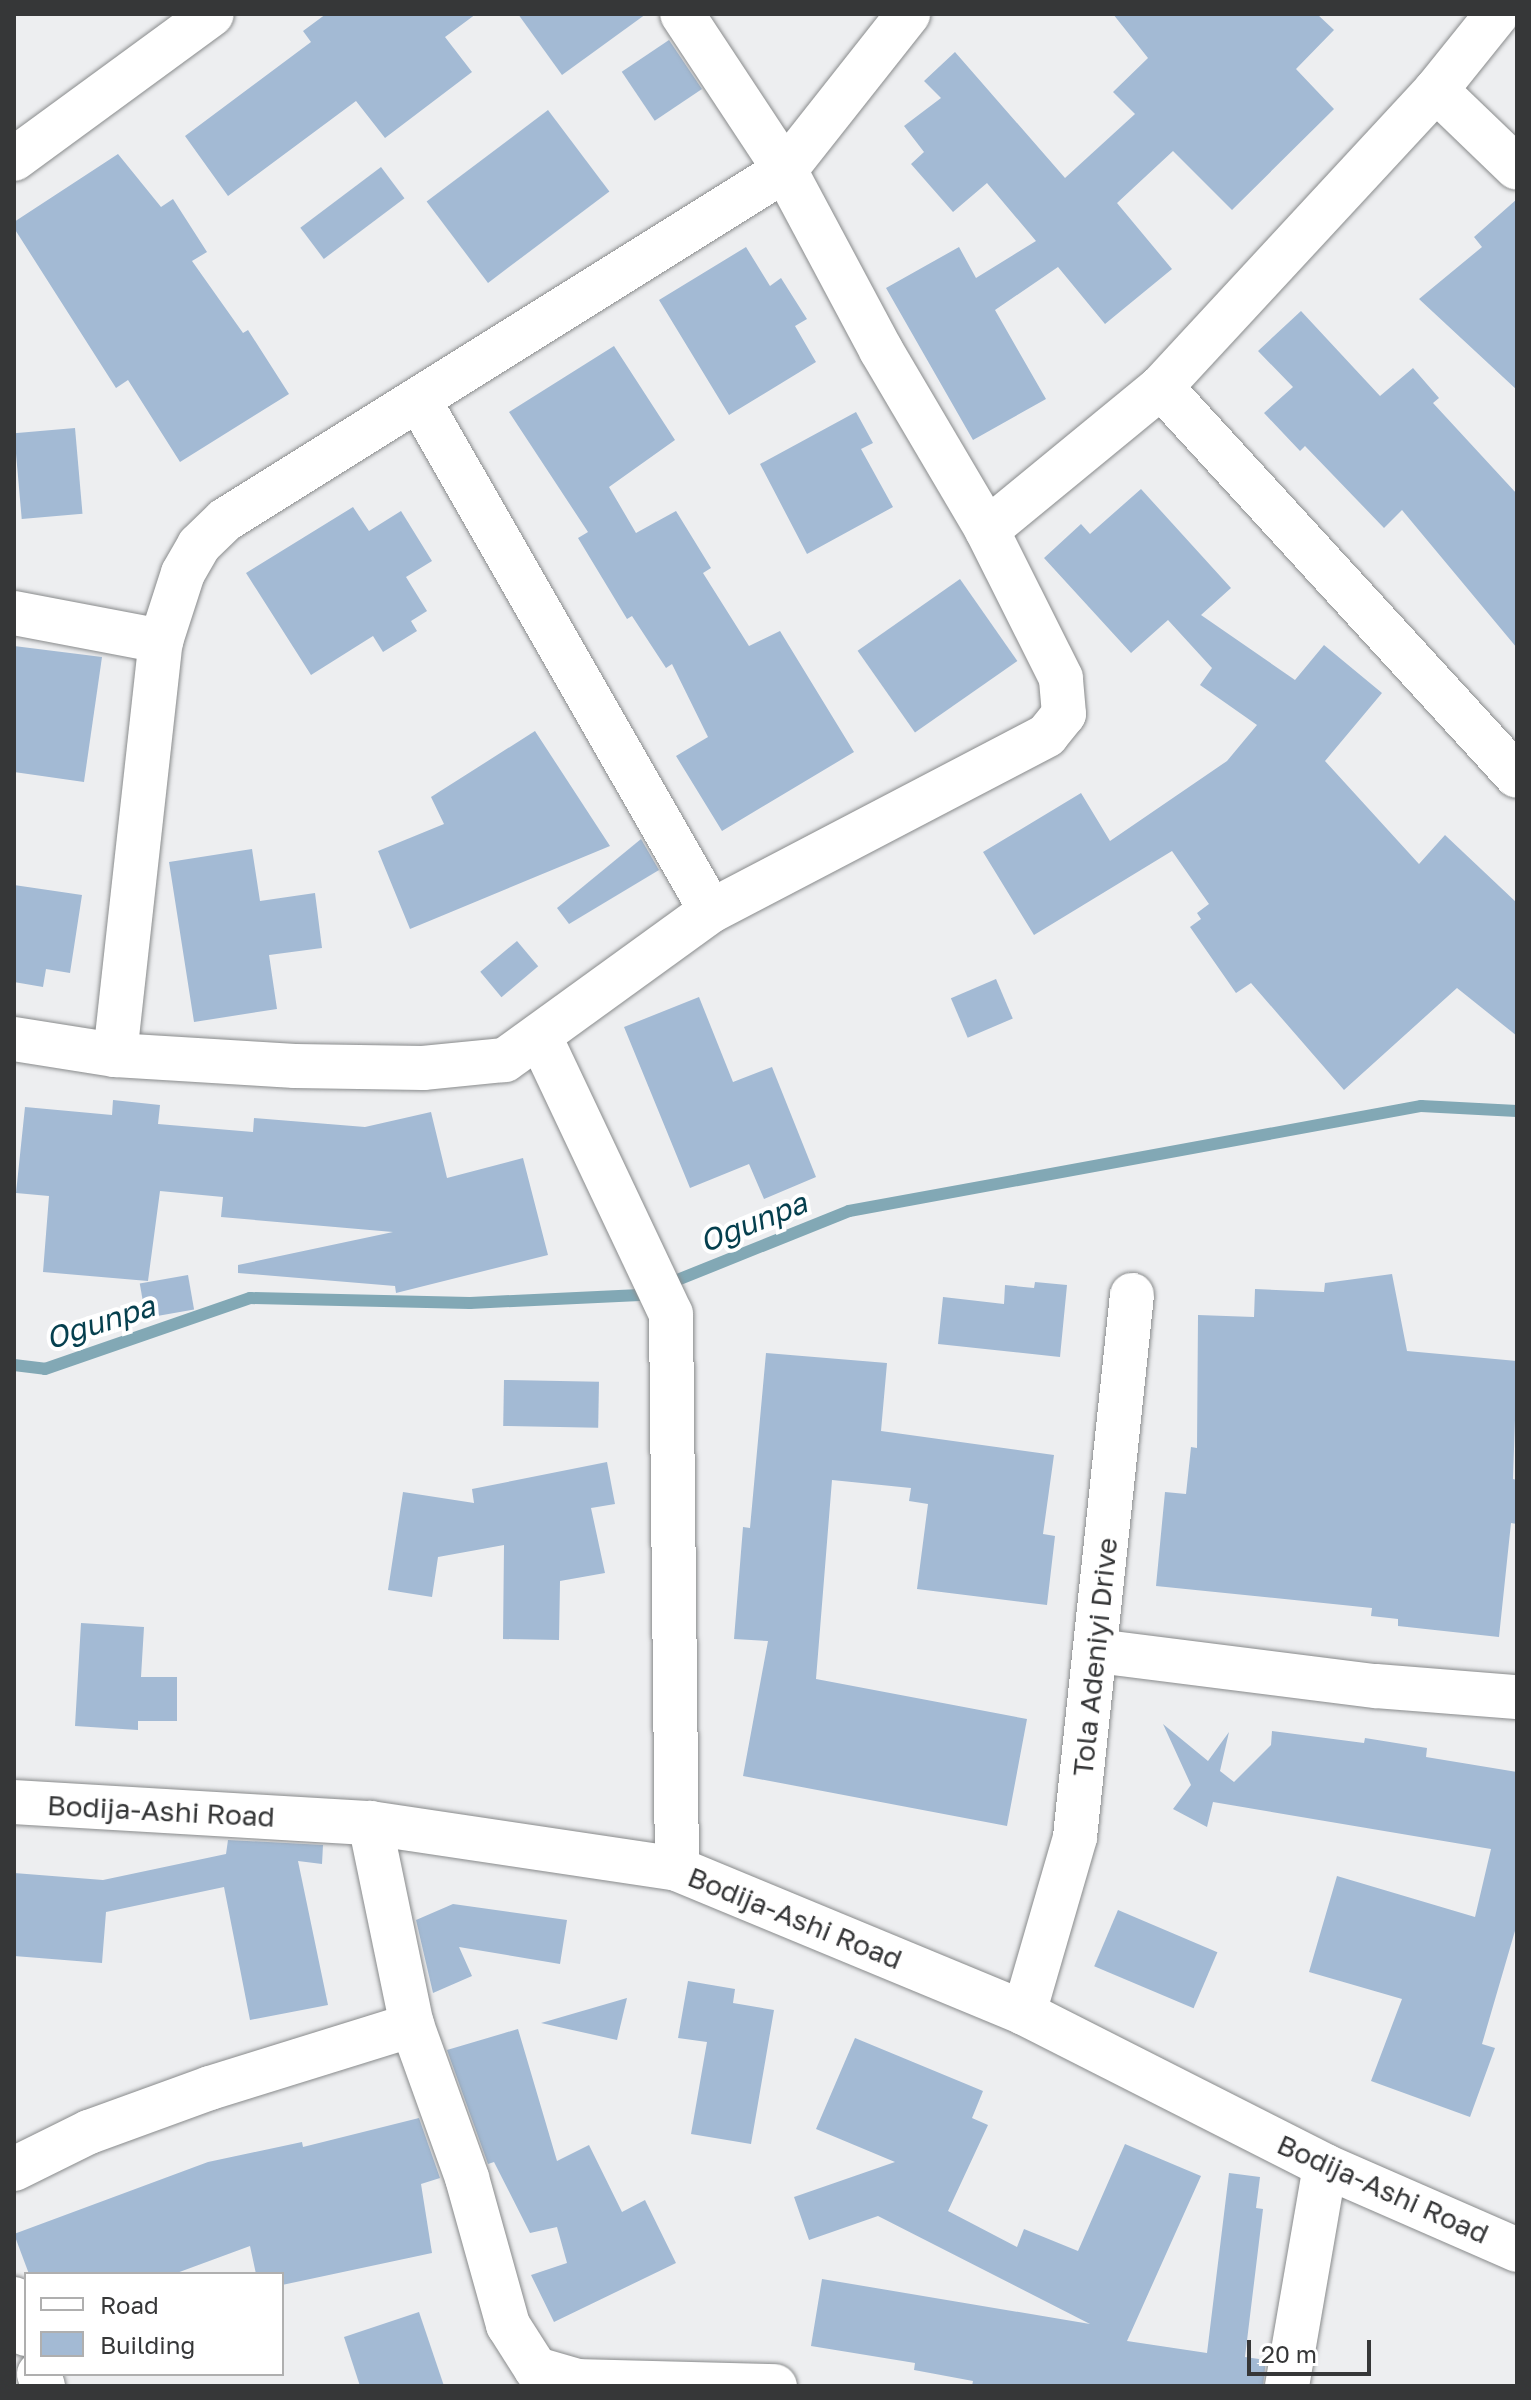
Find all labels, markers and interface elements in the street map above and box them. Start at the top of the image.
water label: Ogunpa [694,1184,812,1260]
water label: Ogunpa [41,1287,159,1357]
street label: Tola Adeniyi Drive [1066,1536,1124,1778]
street label: Bodija-Ashi Road [46,1788,276,1834]
street label: Bodija-Ashi Road [683,1860,907,1976]
street label: Bodija-Ashi Road [1272,2127,1494,2251]
legend [24,2272,284,2376]
text: Road [100,2290,159,2319]
scale bar [1251,2324,1375,2374]
text: Building [100,2330,195,2359]
text: 20 m [1261,2339,1317,2368]

